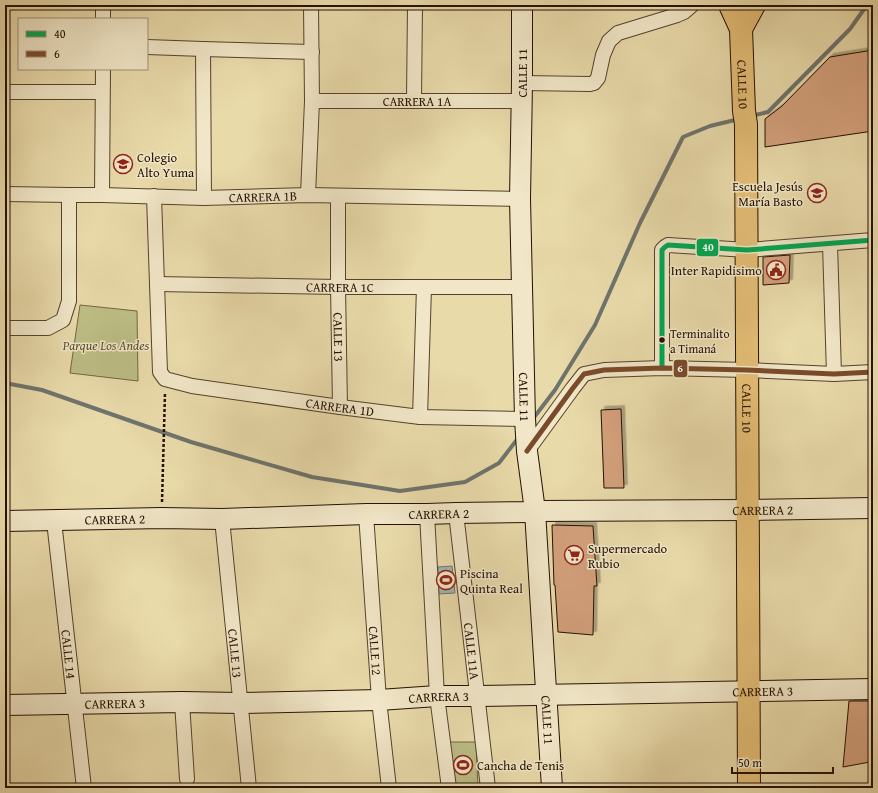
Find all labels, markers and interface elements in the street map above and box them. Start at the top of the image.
legend [18,18,148,70]
text: 40 [54,25,66,42]
text: 6 [54,45,60,62]
street label: CALLE 11 [513,48,532,98]
street label: CALLE 10 [733,60,753,110]
street label: CARRERA 1A [383,92,451,111]
place label: Colegio Alto Yuma [137,148,195,182]
school or university icon: Colegio Alto Yuma [112,153,134,175]
place label: Escuela Jesús María Basto [732,177,803,211]
school or university icon: Escuela Jesús María Basto [806,182,828,204]
street label: CARRERA 1B [229,186,297,207]
line badge: 40 [696,238,719,257]
text: 40 [702,239,714,255]
public building icon: Inter Rapidisimo [765,259,787,281]
place label: Inter Rapidisimo [671,261,762,280]
street label: CARRERA 1C [306,277,374,297]
street label: CALLE 13 [329,312,349,362]
place label: Terminalito a Timaná [670,325,730,357]
marker: Terminalito a Timaná [657,335,667,345]
park label: Parque Los Andes [62,336,149,355]
line badge: 6 [673,359,688,378]
text: 6 [677,360,683,376]
street label: CALLE 11 [514,372,535,422]
street label: CALLE 10 [738,384,757,433]
street label: CARRERA 1D [305,393,375,421]
street label: CARRERA 2 [732,500,793,520]
street label: CARRERA 2 [409,503,469,524]
street label: CARRERA 2 [84,509,145,529]
place label: Supermercado Rubio [588,539,668,573]
supermarket icon: Supermercado Rubio [563,544,585,566]
place label: Piscina Quinta Real [460,564,523,598]
sports icon: Piscina Quinta Real [435,569,457,591]
street label: CALLE 11A [459,622,485,681]
street label: CALLE 12 [364,625,387,676]
street label: CALLE 13 [224,628,247,679]
street label: CALLE 14 [57,629,81,680]
street label: CARRERA 3 [732,681,793,701]
street label: CARRERA 3 [408,686,469,707]
street label: CARRERA 3 [84,693,145,713]
street label: CALLE 11 [537,695,559,745]
scale bar [732,749,833,775]
sports icon: Cancha de Tenis [452,754,474,776]
text: 50 m [738,754,762,771]
place label: Cancha de Tenis [477,756,564,775]

